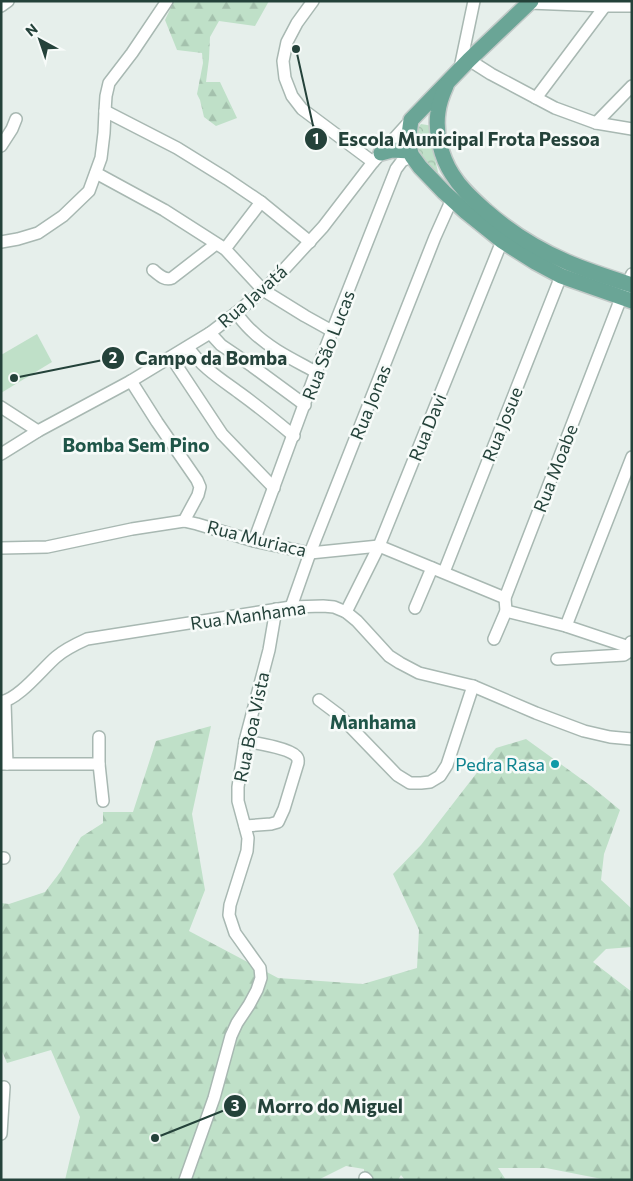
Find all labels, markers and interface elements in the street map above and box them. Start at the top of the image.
north arrow [15,15,65,65]
text: N [22,20,41,40]
callout: Escola Municipal Frota Pessoa [303,122,610,156]
text: Escola Municipal Frota Pessoa [338,127,600,150]
text: 1 [313,129,319,147]
street label: Rua Javatá [213,260,291,332]
street label: Rua São Lucas [297,287,359,403]
callout: Campo da Bomba [100,341,298,375]
text: Campo da Bomba [135,346,287,369]
text: 2 [109,348,117,366]
street label: Rua Jonas [345,361,395,443]
street label: Rua Josue [477,384,527,464]
street label: Rua Davi [403,390,451,464]
street label: Rua Moabe [528,421,582,515]
district label: Bomba Sem Pino [63,433,210,456]
street label: Rua Muriaca [205,515,309,561]
street label: Rua Manhama [189,596,307,634]
street label: Rua Boa Vista [229,670,273,784]
district label: Manhama [330,710,416,733]
place label: Pedra Rasa [455,753,545,775]
marker: Pedra Rasa [549,758,561,770]
callout: Morro do Miguel [222,1089,413,1123]
text: Morro do Miguel [257,1094,403,1117]
text: 3 [231,1096,240,1114]

